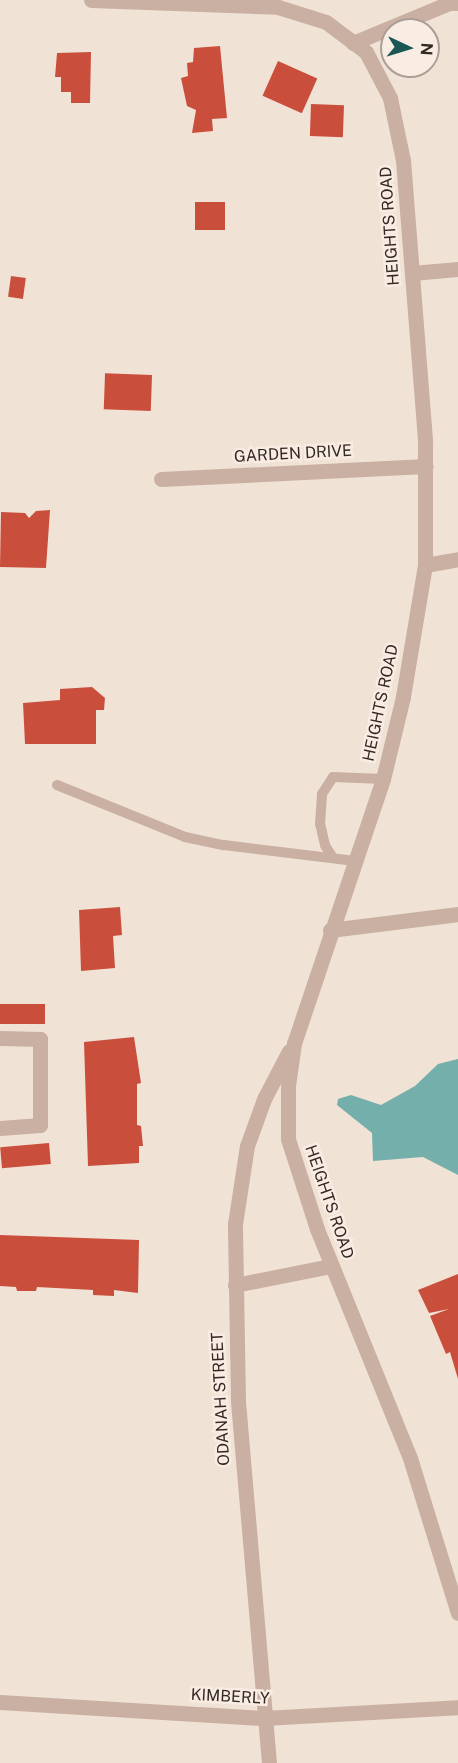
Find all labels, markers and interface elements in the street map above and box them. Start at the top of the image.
north arrow [380,18,440,78]
text: N [417,42,436,56]
street label: HEIGHTS ROAD [376,166,404,286]
street label: GARDEN DRIVE [233,441,353,467]
street label: HEIGHTS ROAD [359,643,403,763]
street label: HEIGHTS ROAD [301,1143,357,1261]
street label: ODANAH STREET [208,1332,234,1466]
street label: KIMBERLY [190,1685,270,1709]

